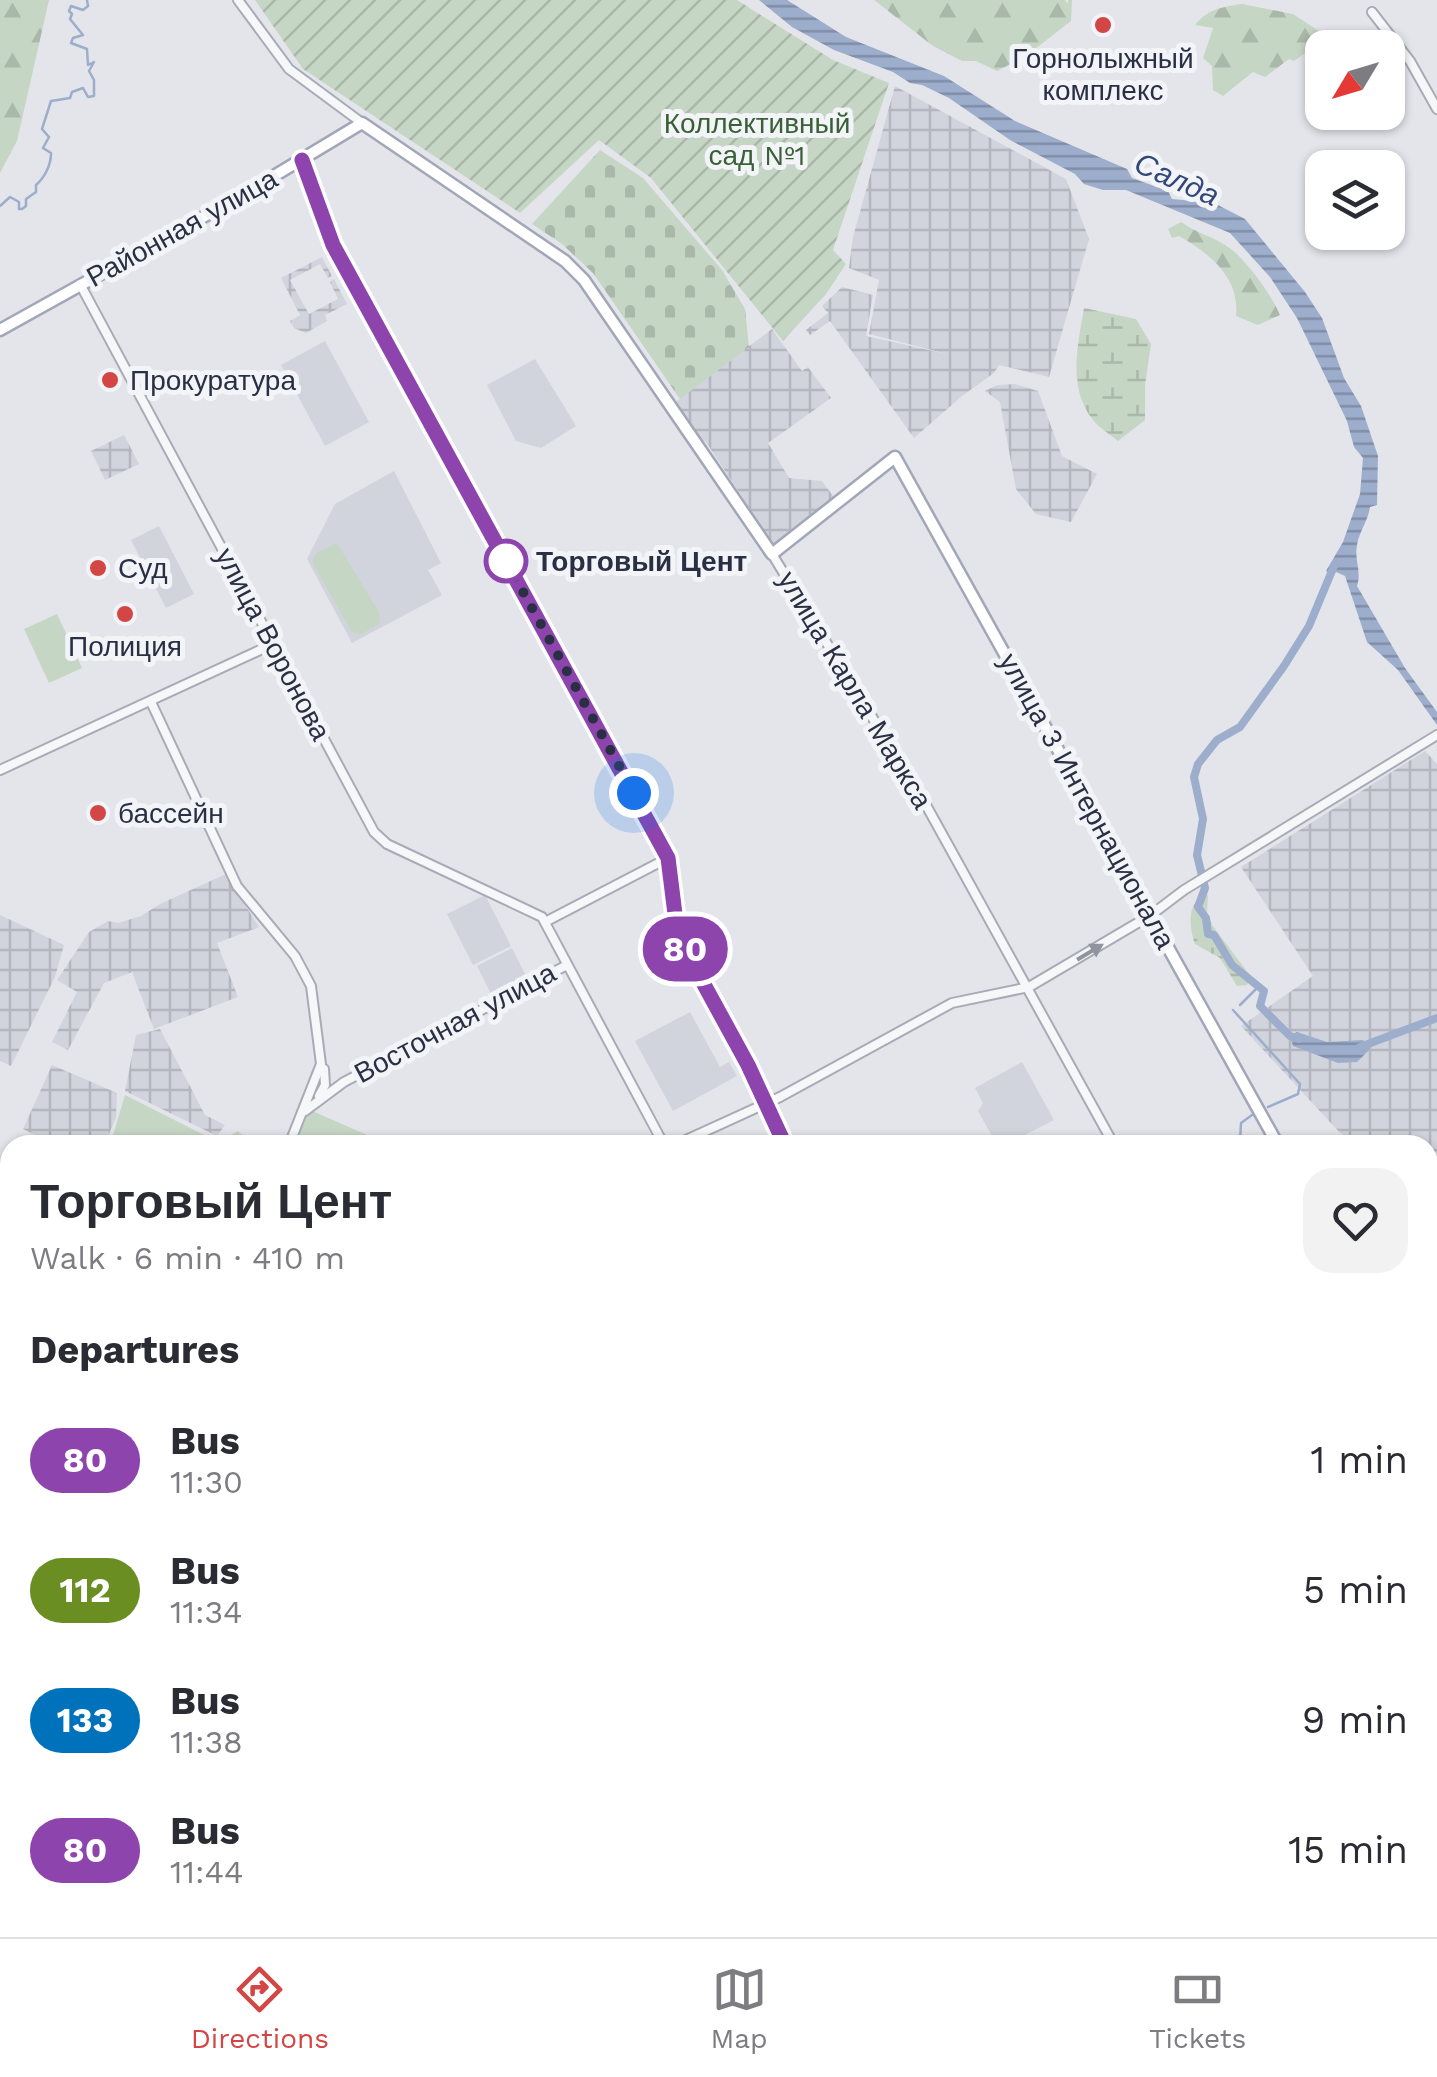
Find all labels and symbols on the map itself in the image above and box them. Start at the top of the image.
marker: Горнолыжный комплекс [1092,14,1114,36]
north arrow [1305,30,1405,130]
place label: Горнолыжный комплекс [1012,42,1194,107]
park label: Коллективный сад №1 [664,107,850,172]
water label: Салда [1129,145,1225,213]
street label: Районная улица [81,162,283,294]
place label: Прокуратура [130,364,296,397]
marker: Прокуратура [99,369,121,391]
marker: Торговый Цент [485,540,527,582]
street label: улица Воронова [208,542,338,746]
place label: Торговый Цент [536,545,747,578]
place label: Суд [118,552,168,585]
marker: Суд [87,557,109,579]
street label: улица Карла Маркса [771,565,939,815]
marker: Полиция [114,603,136,625]
place label: Полиция [68,630,182,663]
street label: улица 3 Интернационала [992,647,1182,955]
your location [609,768,659,818]
place label: бассейн [118,797,224,830]
marker: бассейн [87,802,109,824]
line badge: 80 [640,916,730,982]
one-way arrow [1076,944,1104,961]
street label: Восточная улица [349,956,562,1090]

